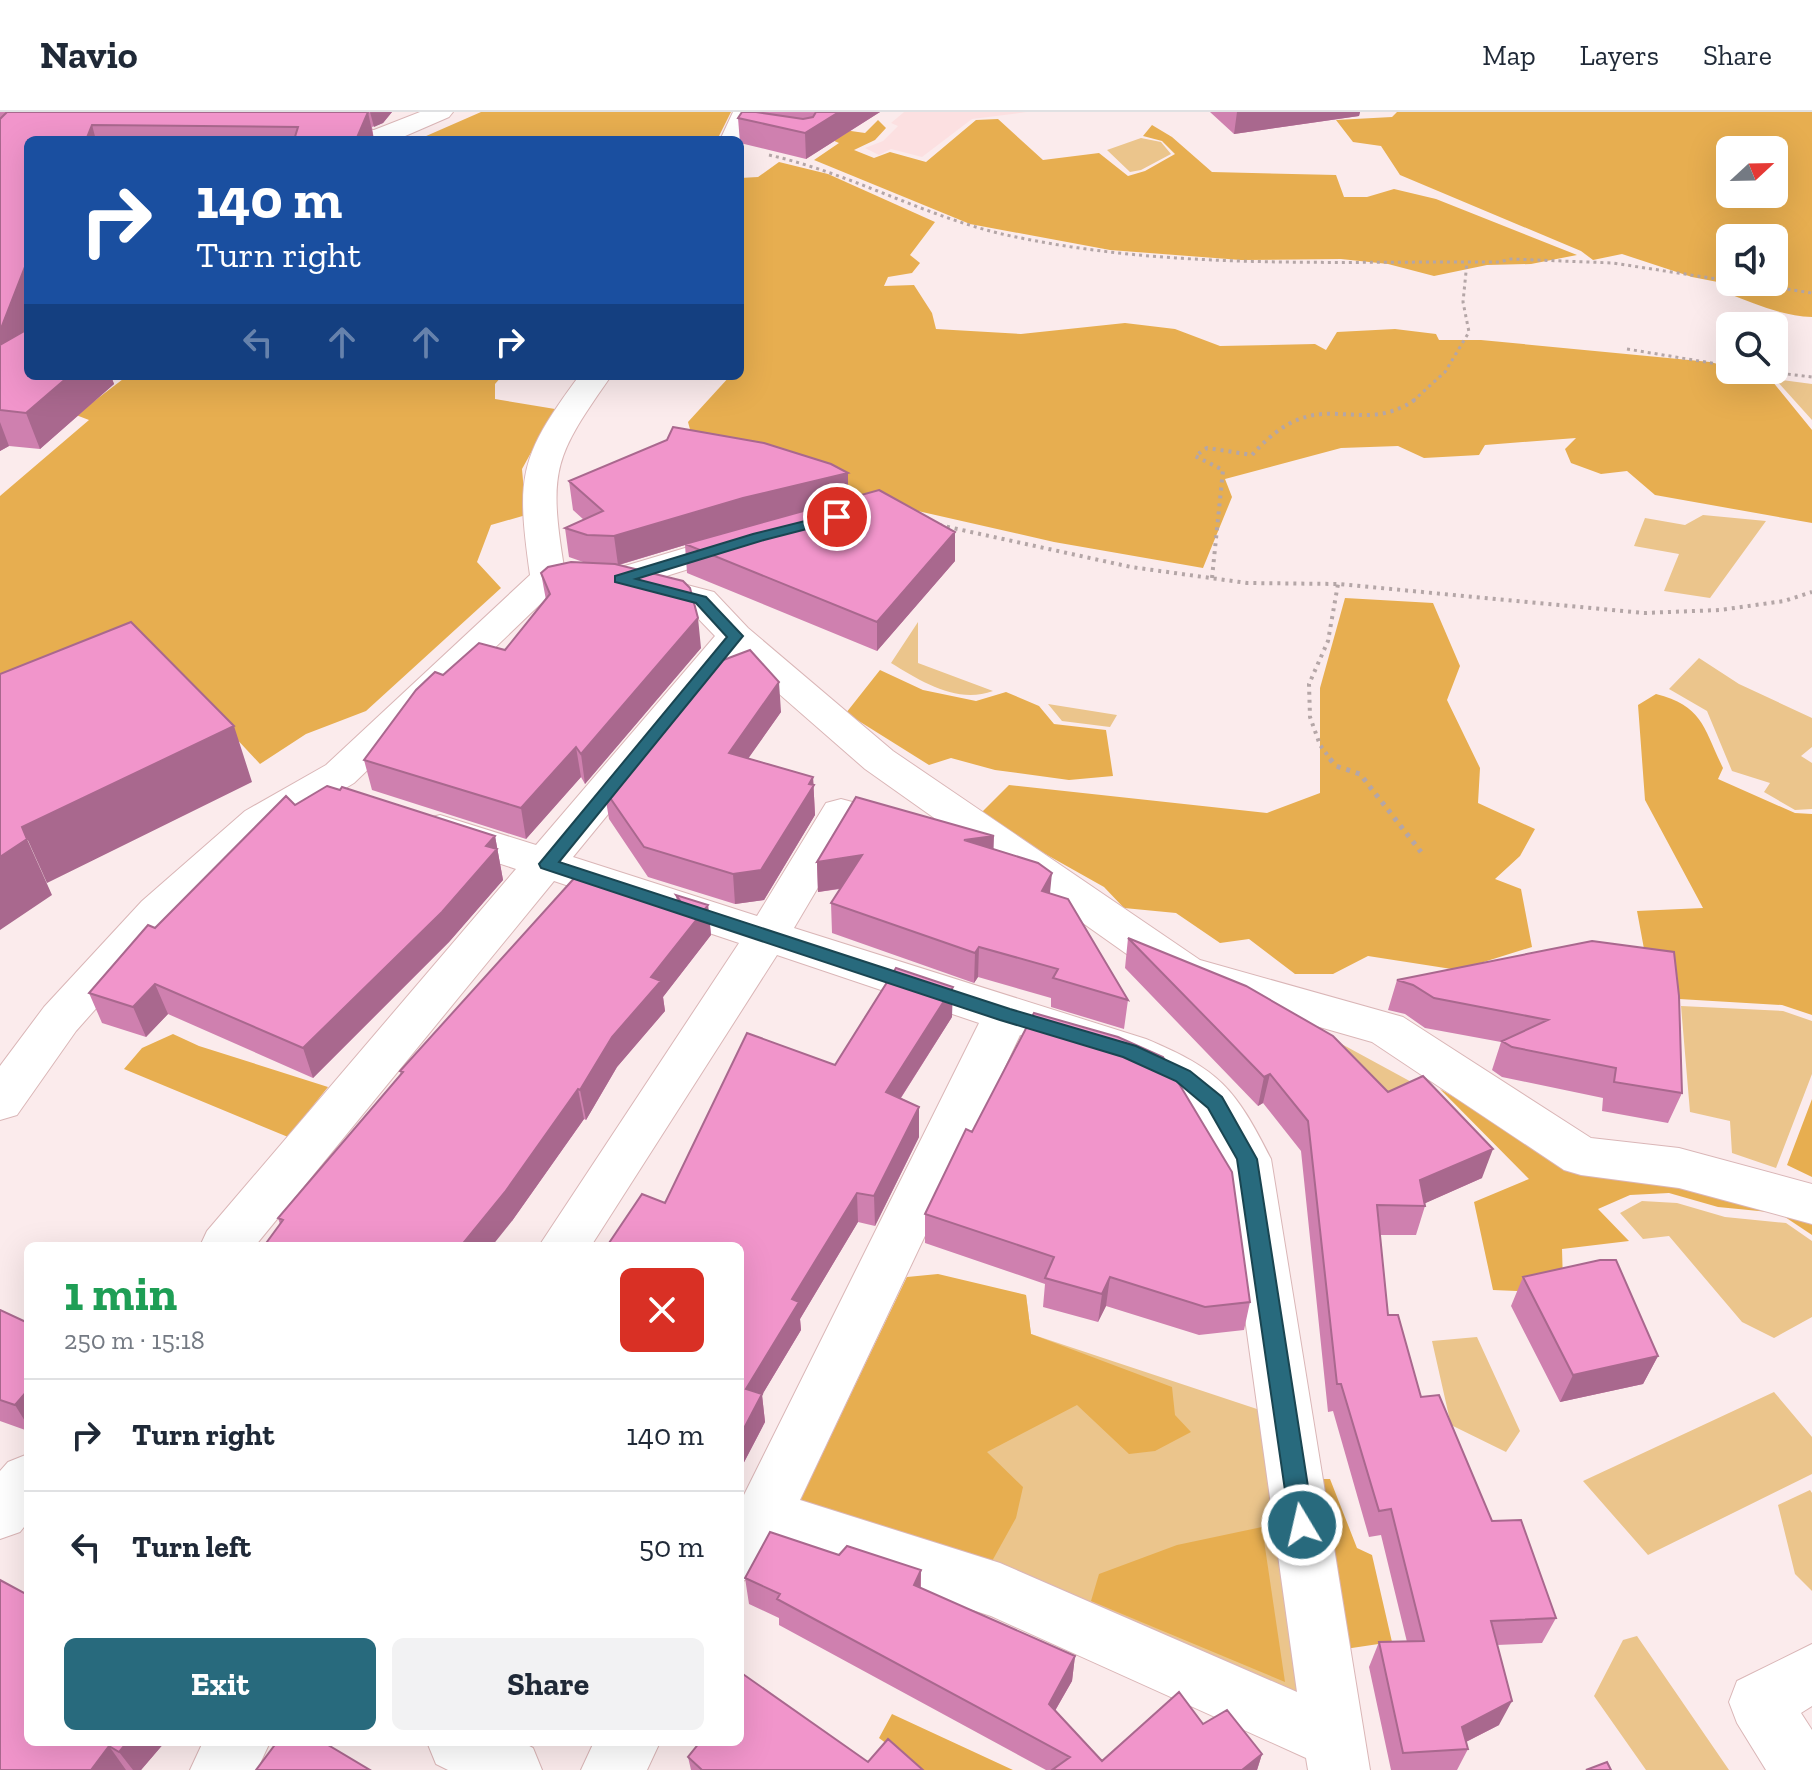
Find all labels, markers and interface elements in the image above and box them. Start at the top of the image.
text: Navio [40,32,138,78]
text: Map [1482,39,1536,72]
text: Layers [1580,39,1659,72]
text: Share [1703,39,1772,72]
north arrow [1716,136,1788,208]
map controls [1716,136,1788,384]
text: 140 m [196,165,342,232]
icon: right [64,168,168,272]
button: sound [1716,224,1788,296]
text: Turn right [196,233,361,276]
button: search [1716,312,1788,384]
icon: left [236,320,280,364]
icon: ahead [320,320,364,364]
icon: ahead [404,320,448,364]
icon: right [488,320,532,364]
pin [803,483,871,551]
icon: arrive [815,495,859,539]
text: 1 min [64,1265,177,1322]
button: close [620,1268,704,1352]
text: 250 m · 15:18 [64,1324,205,1356]
icon: right [64,1413,108,1457]
text: Turn right [132,1417,274,1453]
text: 140 m [626,1417,704,1453]
position arrow [1260,1483,1344,1567]
icon: left [64,1525,108,1569]
text: Turn left [132,1529,251,1565]
text: 50 m [639,1529,704,1565]
button: Exit [64,1638,376,1730]
button: Share [392,1638,704,1730]

